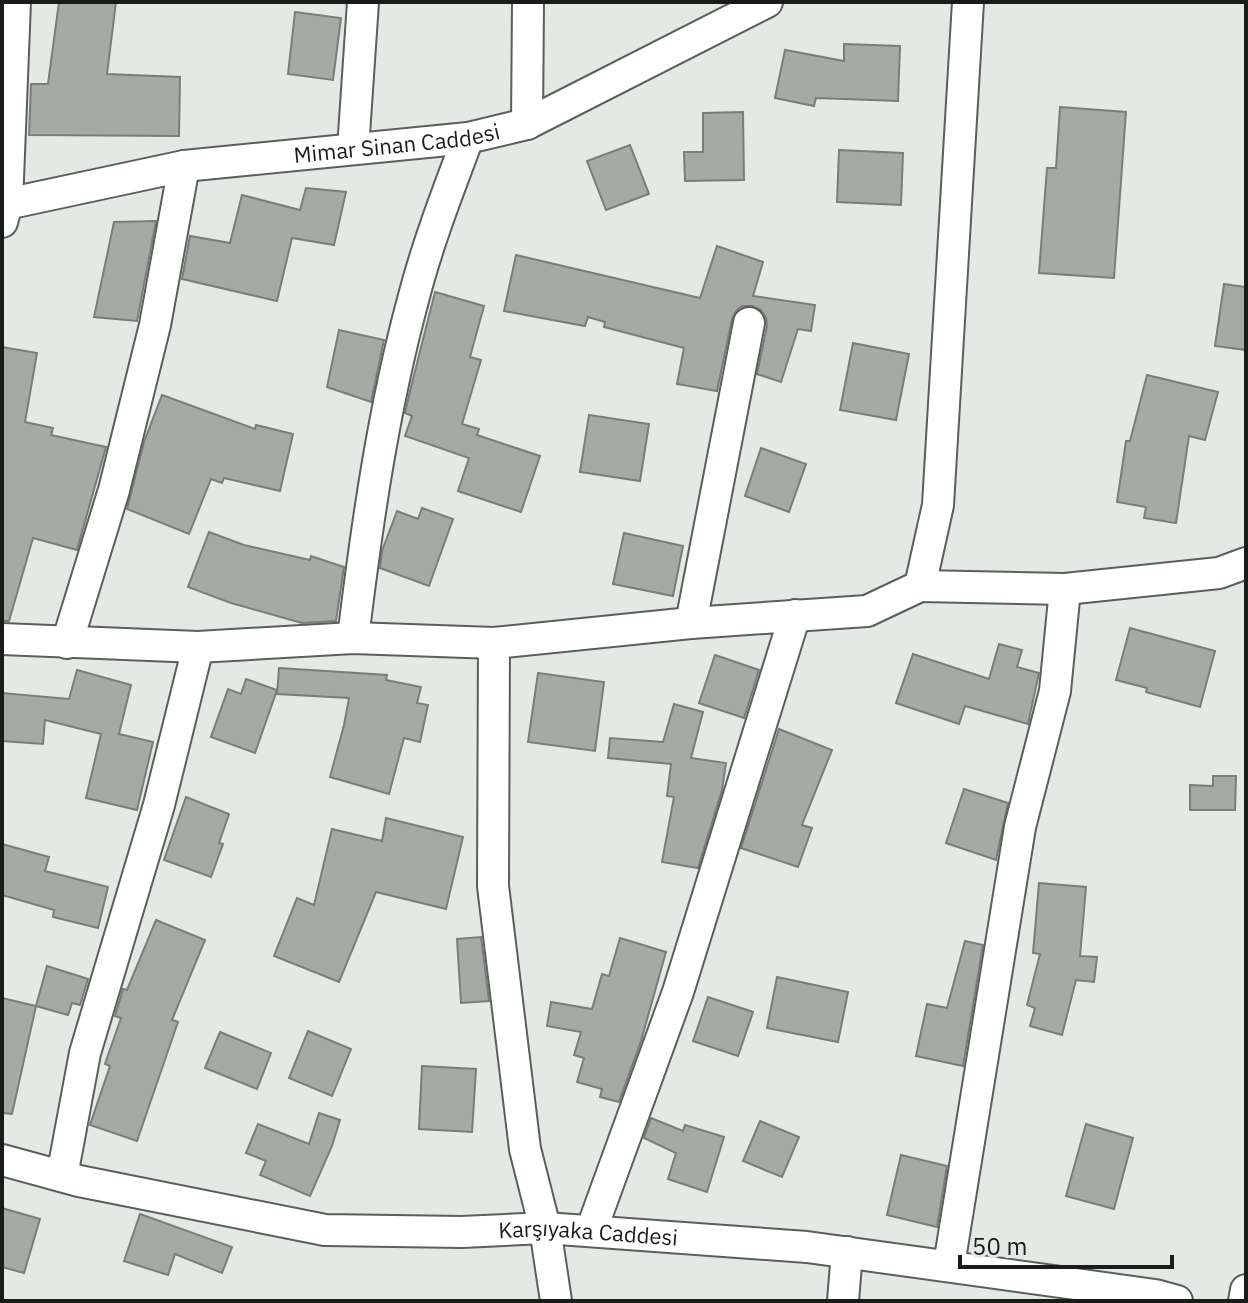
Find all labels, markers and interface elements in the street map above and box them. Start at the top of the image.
street label: Mimar Sinan Caddesi [292,116,502,169]
street label: Karşıyaka Caddesi [498,1213,679,1252]
scale bar [960,1219,1172,1269]
text: 50 m [972,1230,1027,1262]

